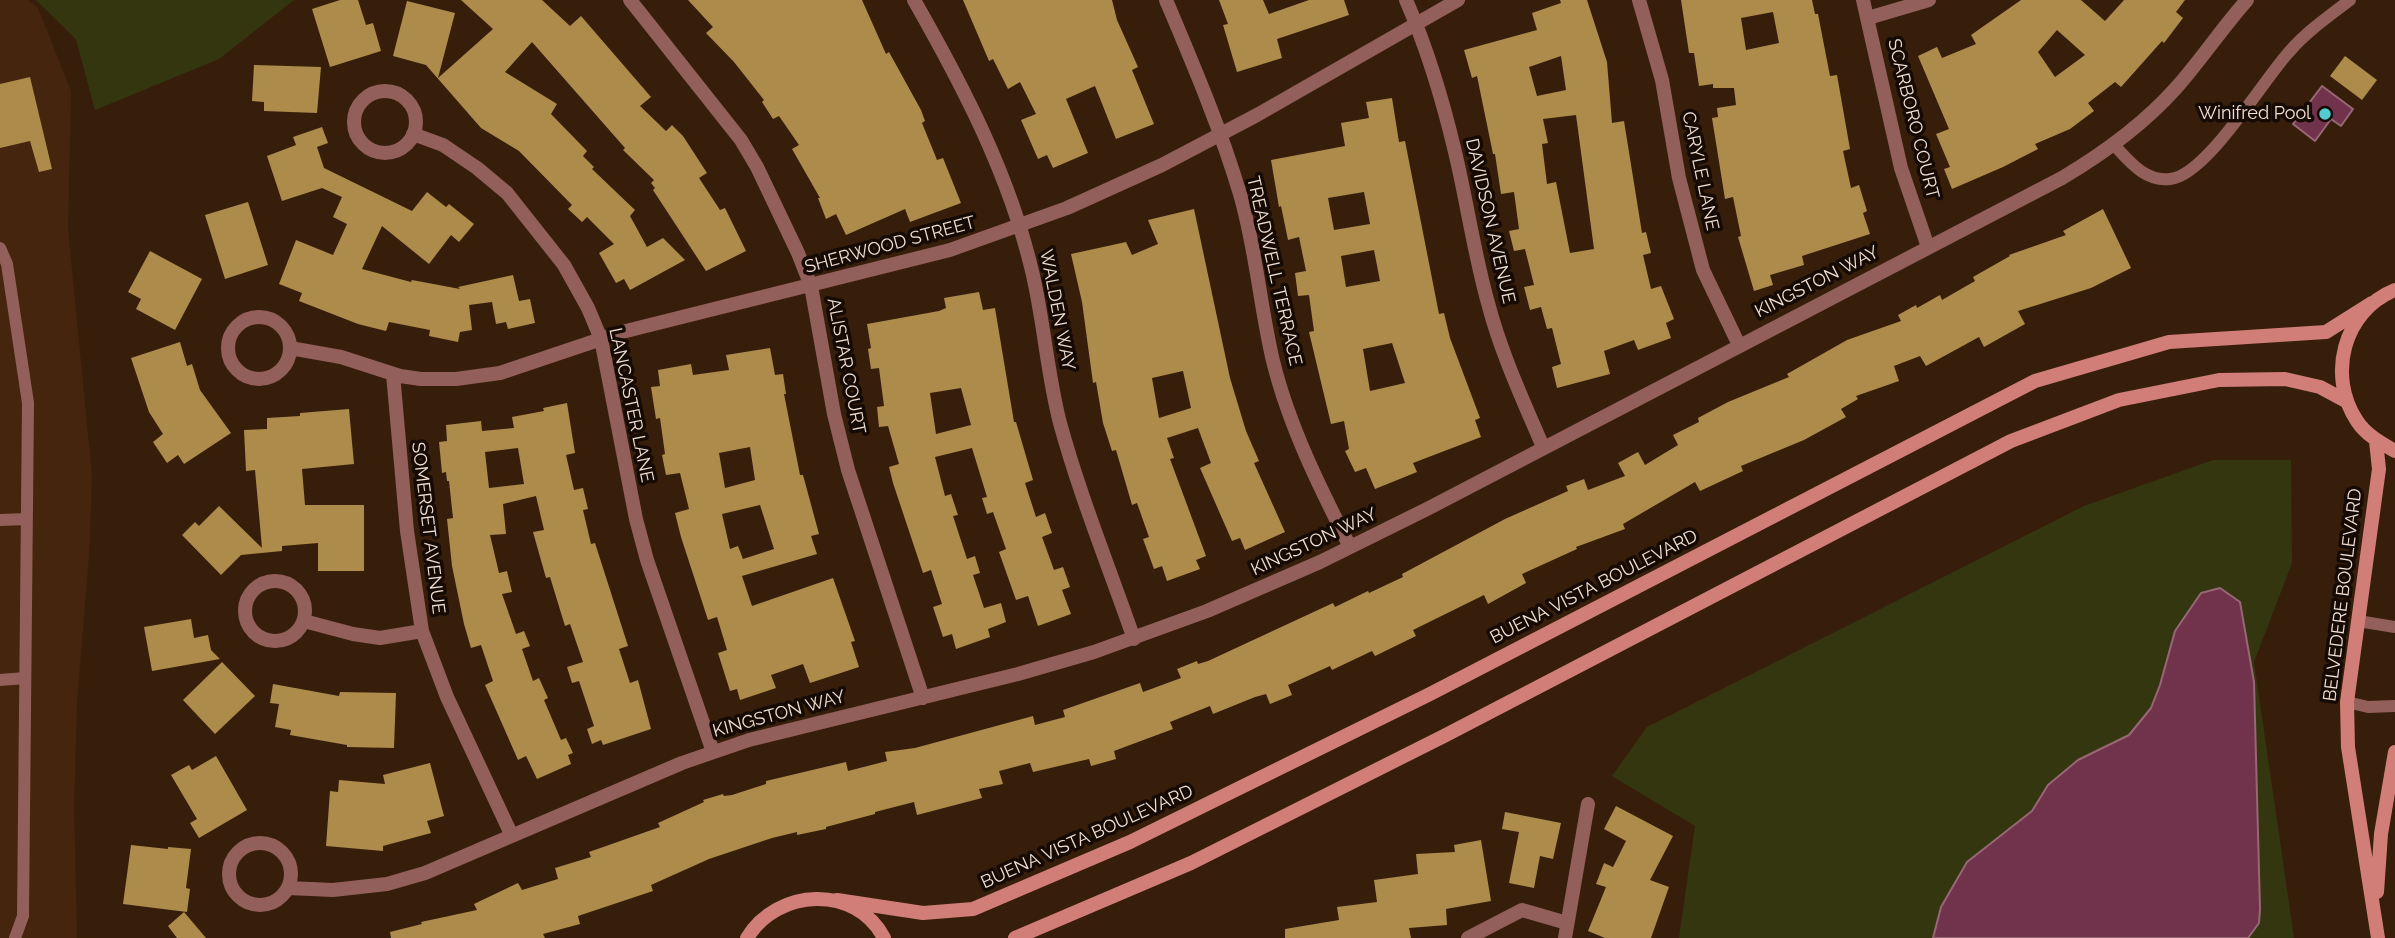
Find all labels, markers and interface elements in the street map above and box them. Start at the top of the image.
street label: SCARBORO COURT [1883,37,1943,201]
place label: Winifred Pool [2198,103,2311,125]
marker: Winifred Pool [2317,106,2333,122]
street label: CARYLE LANE [1677,110,1723,232]
street label: DAVIDSON AVENUE [1460,136,1520,306]
street label: TREADWELL TERRACE [1242,174,1306,368]
street label: SHERWOOD STREET [802,212,978,278]
street label: KINGSTON WAY [1751,241,1883,323]
street label: WALDEN WAY [1035,248,1079,372]
street label: ALISTAR COURT [822,296,870,436]
street label: LANCASTER LANE [604,326,658,484]
street label: SOMERSET AVENUE [407,441,449,615]
street label: BELVEDERE BOULEVARD [2319,487,2367,703]
street label: KINGSTON WAY [1248,503,1380,581]
street label: BUENA VISTA BOULEVARD [1487,525,1701,649]
street label: KINGSTON WAY [710,686,848,742]
street label: BUENA VISTA BOULEVARD [978,780,1196,894]

